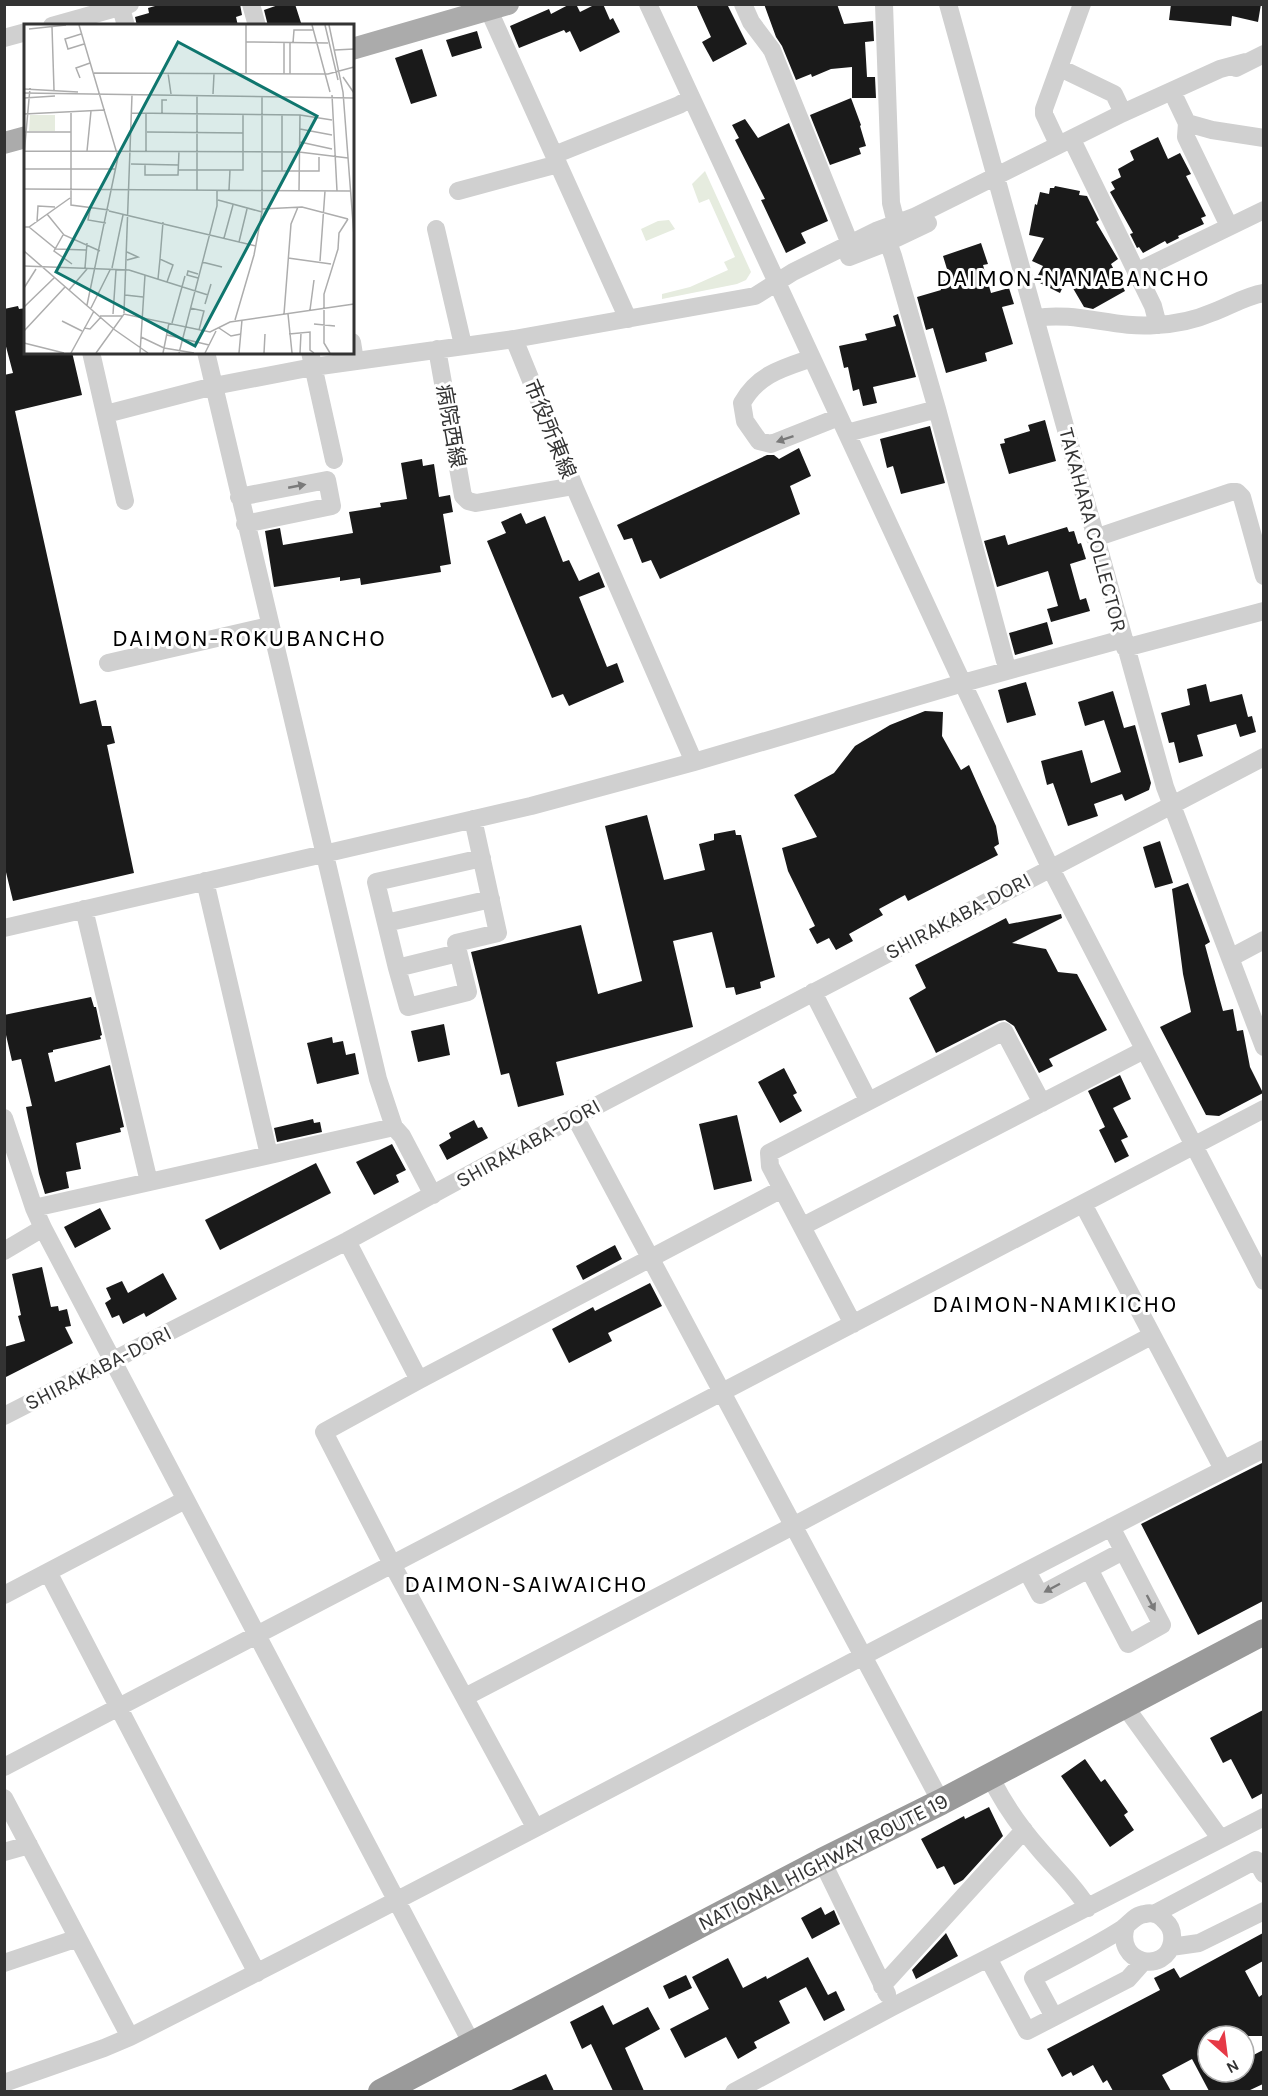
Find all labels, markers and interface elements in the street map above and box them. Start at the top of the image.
inset map [24,24,354,354]
district label: DAIMON-NANABANCHO [936,264,1210,292]
street label: 市役所東線 [519,376,581,482]
street label: 病院西線 [432,383,470,469]
street label: TAKAHARA COLLECTOR [1054,425,1132,635]
one-way arrow [776,435,794,444]
one-way arrow [287,481,306,490]
district label: DAIMON-ROKUBANCHO [112,624,386,652]
street label: SHIRAKABA-DORI [881,868,1035,964]
street label: SHIRAKABA-DORI [452,1093,604,1193]
district label: DAIMON-NAMIKICHO [932,1290,1178,1318]
street label: SHIRAKABA-DORI [21,1321,175,1415]
district label: DAIMON-SAIWAICHO [404,1570,648,1598]
one-way arrow [1044,1583,1061,1593]
one-way arrow [1146,1595,1156,1612]
street label: NATIONAL HIGHWAY ROUTE 19 [694,1788,952,1936]
north arrow [1196,2024,1256,2084]
text: N [1223,2056,1242,2078]

